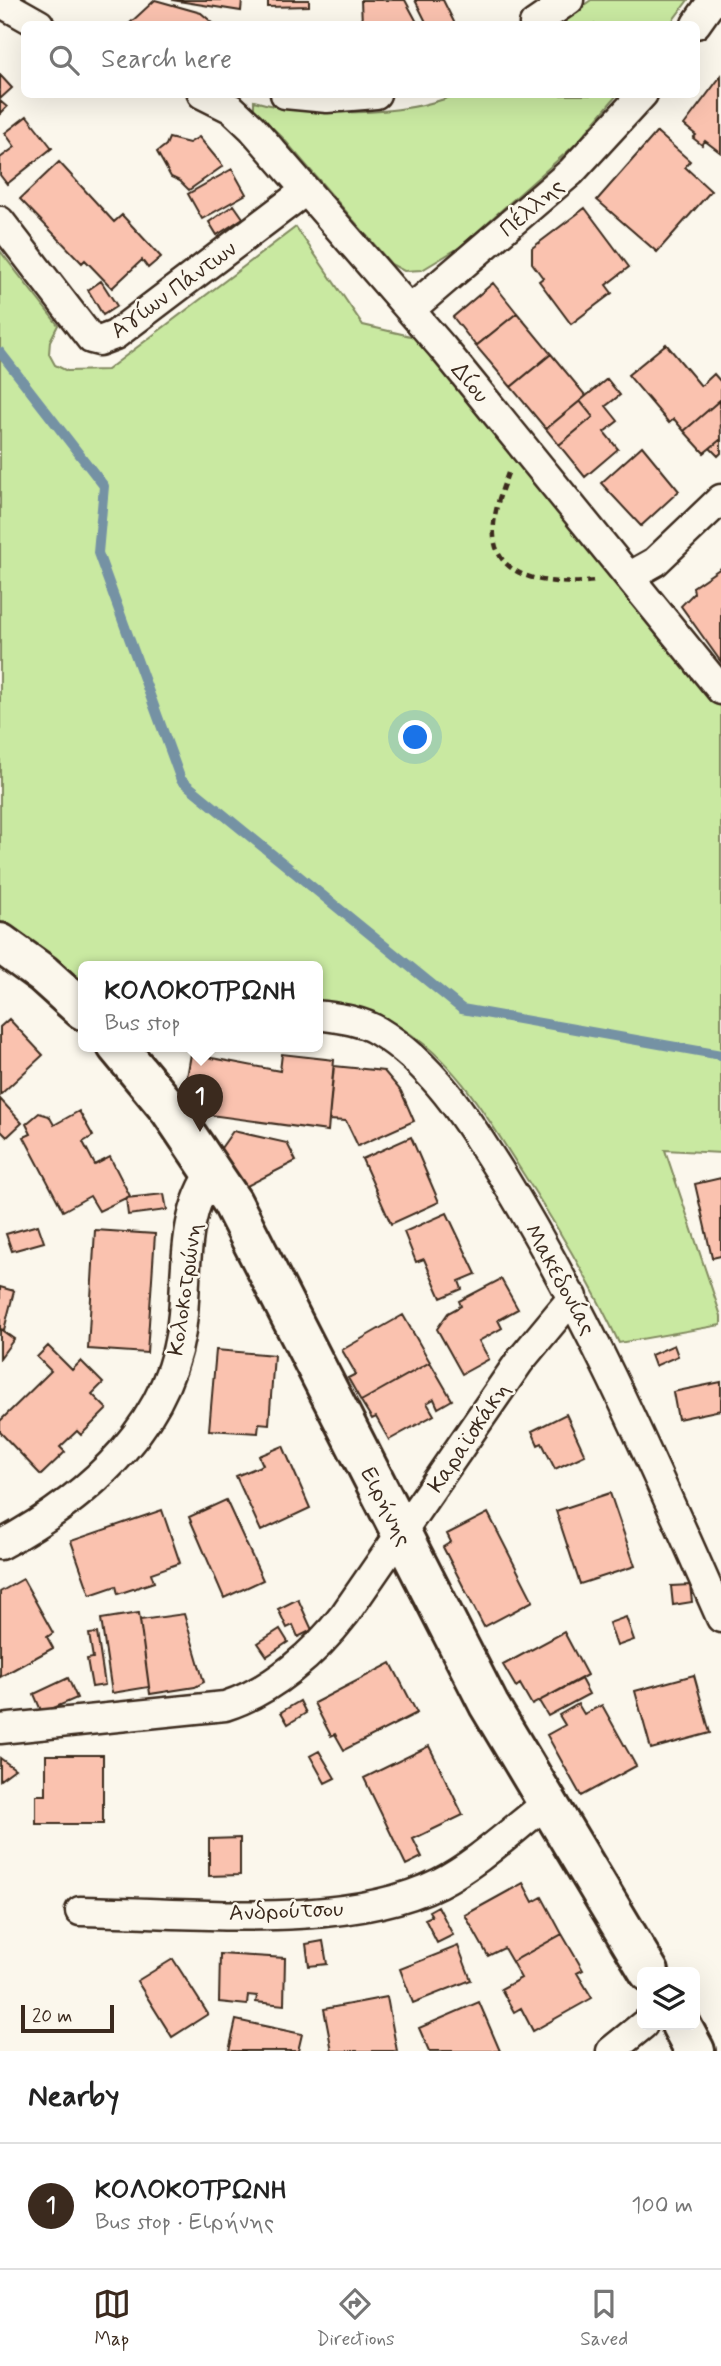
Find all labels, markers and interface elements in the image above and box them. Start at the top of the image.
search box [21,21,700,98]
icon: search [45,41,83,79]
text: Search here [101,43,232,77]
street label: Πέλλης [492,171,571,245]
street label: Αγίων Πάντων [105,235,243,346]
street label: Δίου [444,356,495,410]
your location [398,720,432,754]
popup [78,961,323,1052]
text: ΚΟΛΟΚΟΤΡΩΝΗ [104,975,297,1009]
text: Bus stop [104,1009,181,1039]
pin: 1 [177,1074,223,1132]
street label: Μακεδονίας [516,1219,602,1341]
street label: Κολοκοτρώνη [162,1221,210,1358]
street label: Καραϊσκάκη [422,1377,518,1499]
street label: Ειρήνης [353,1462,418,1552]
street label: Ανδρούτσου [228,1895,344,1929]
map controls [637,1967,700,2030]
button: layers [637,1967,700,2030]
scale bar [21,2002,114,2034]
text: 20 m [32,2004,72,2029]
text: Nearby [28,2077,119,2116]
text: ΚΟΛΟΚΟΤΡΩΝΗ [95,2174,287,2208]
text: 1 [46,2191,56,2221]
text: 100 m [631,2191,693,2221]
text: Bus stop · Ειρήνης [95,2208,274,2238]
tab: Map [93,2285,131,2352]
tab: Directions [316,2285,395,2352]
tab: Saved [580,2285,628,2352]

